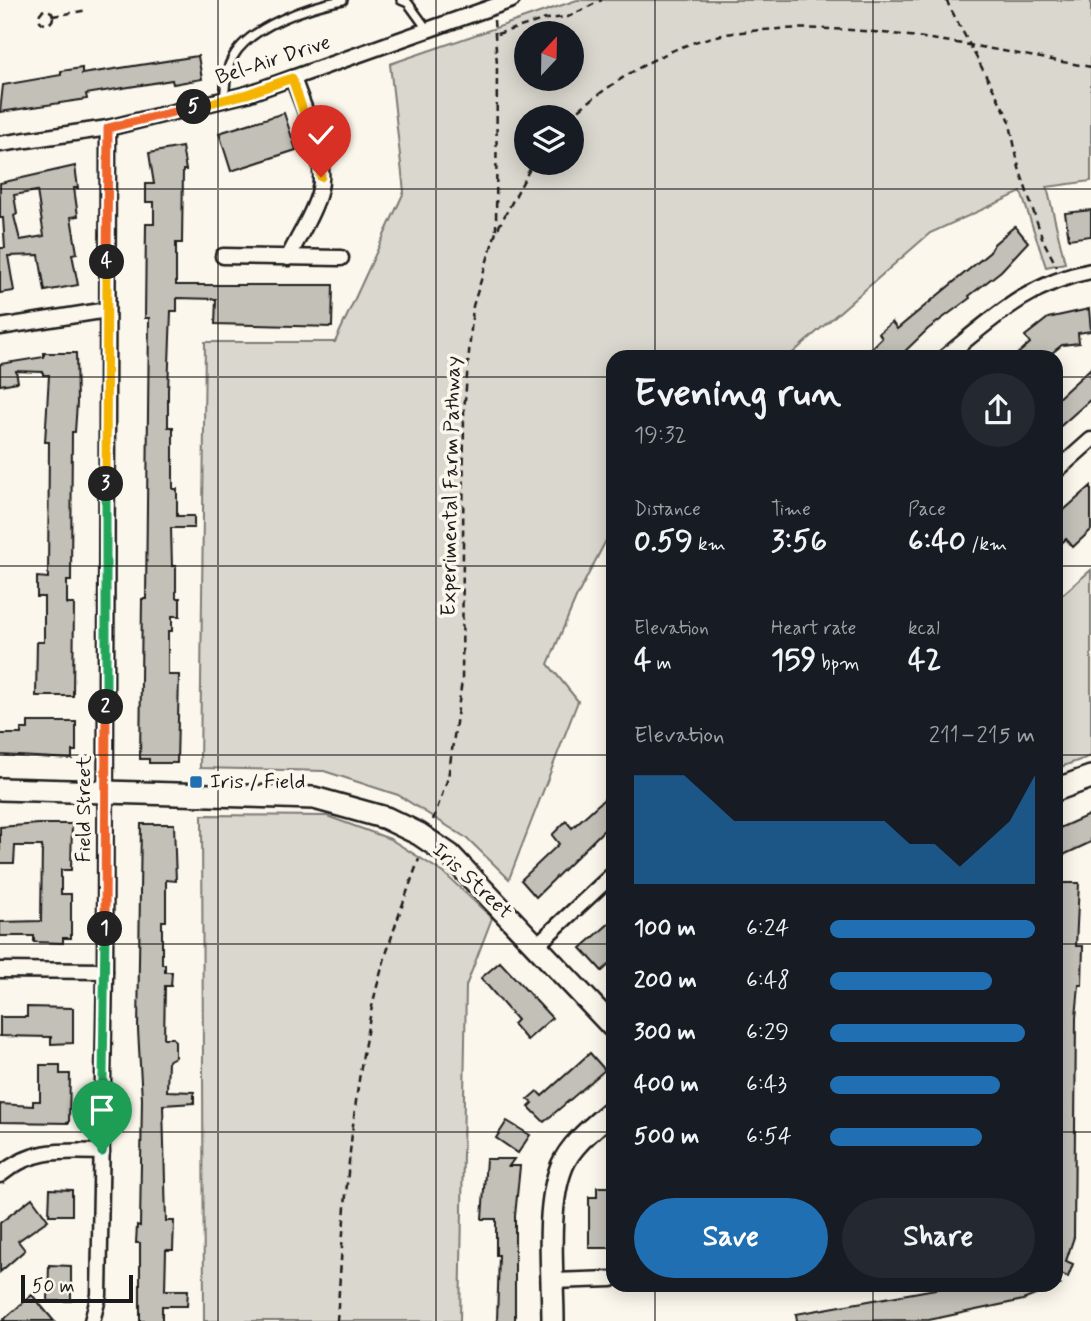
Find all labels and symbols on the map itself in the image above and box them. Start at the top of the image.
north arrow [514,21,584,91]
street label: Bel-Air Drive [212,28,334,92]
pin: 5 [176,90,212,124]
pin [291,105,351,177]
pin: 4 [90,244,124,280]
street label: Experimental Farm Pathway [435,356,467,616]
pin: 3 [88,466,124,502]
pin: 2 [88,690,124,724]
street label: Field Street [70,755,98,863]
place label: Iris / Field [210,768,305,796]
marker: Iris / Field [188,774,204,790]
street label: Iris Street [426,837,518,926]
pin: 1 [88,912,122,946]
pin [72,1080,132,1152]
scale bar [21,1272,133,1304]

